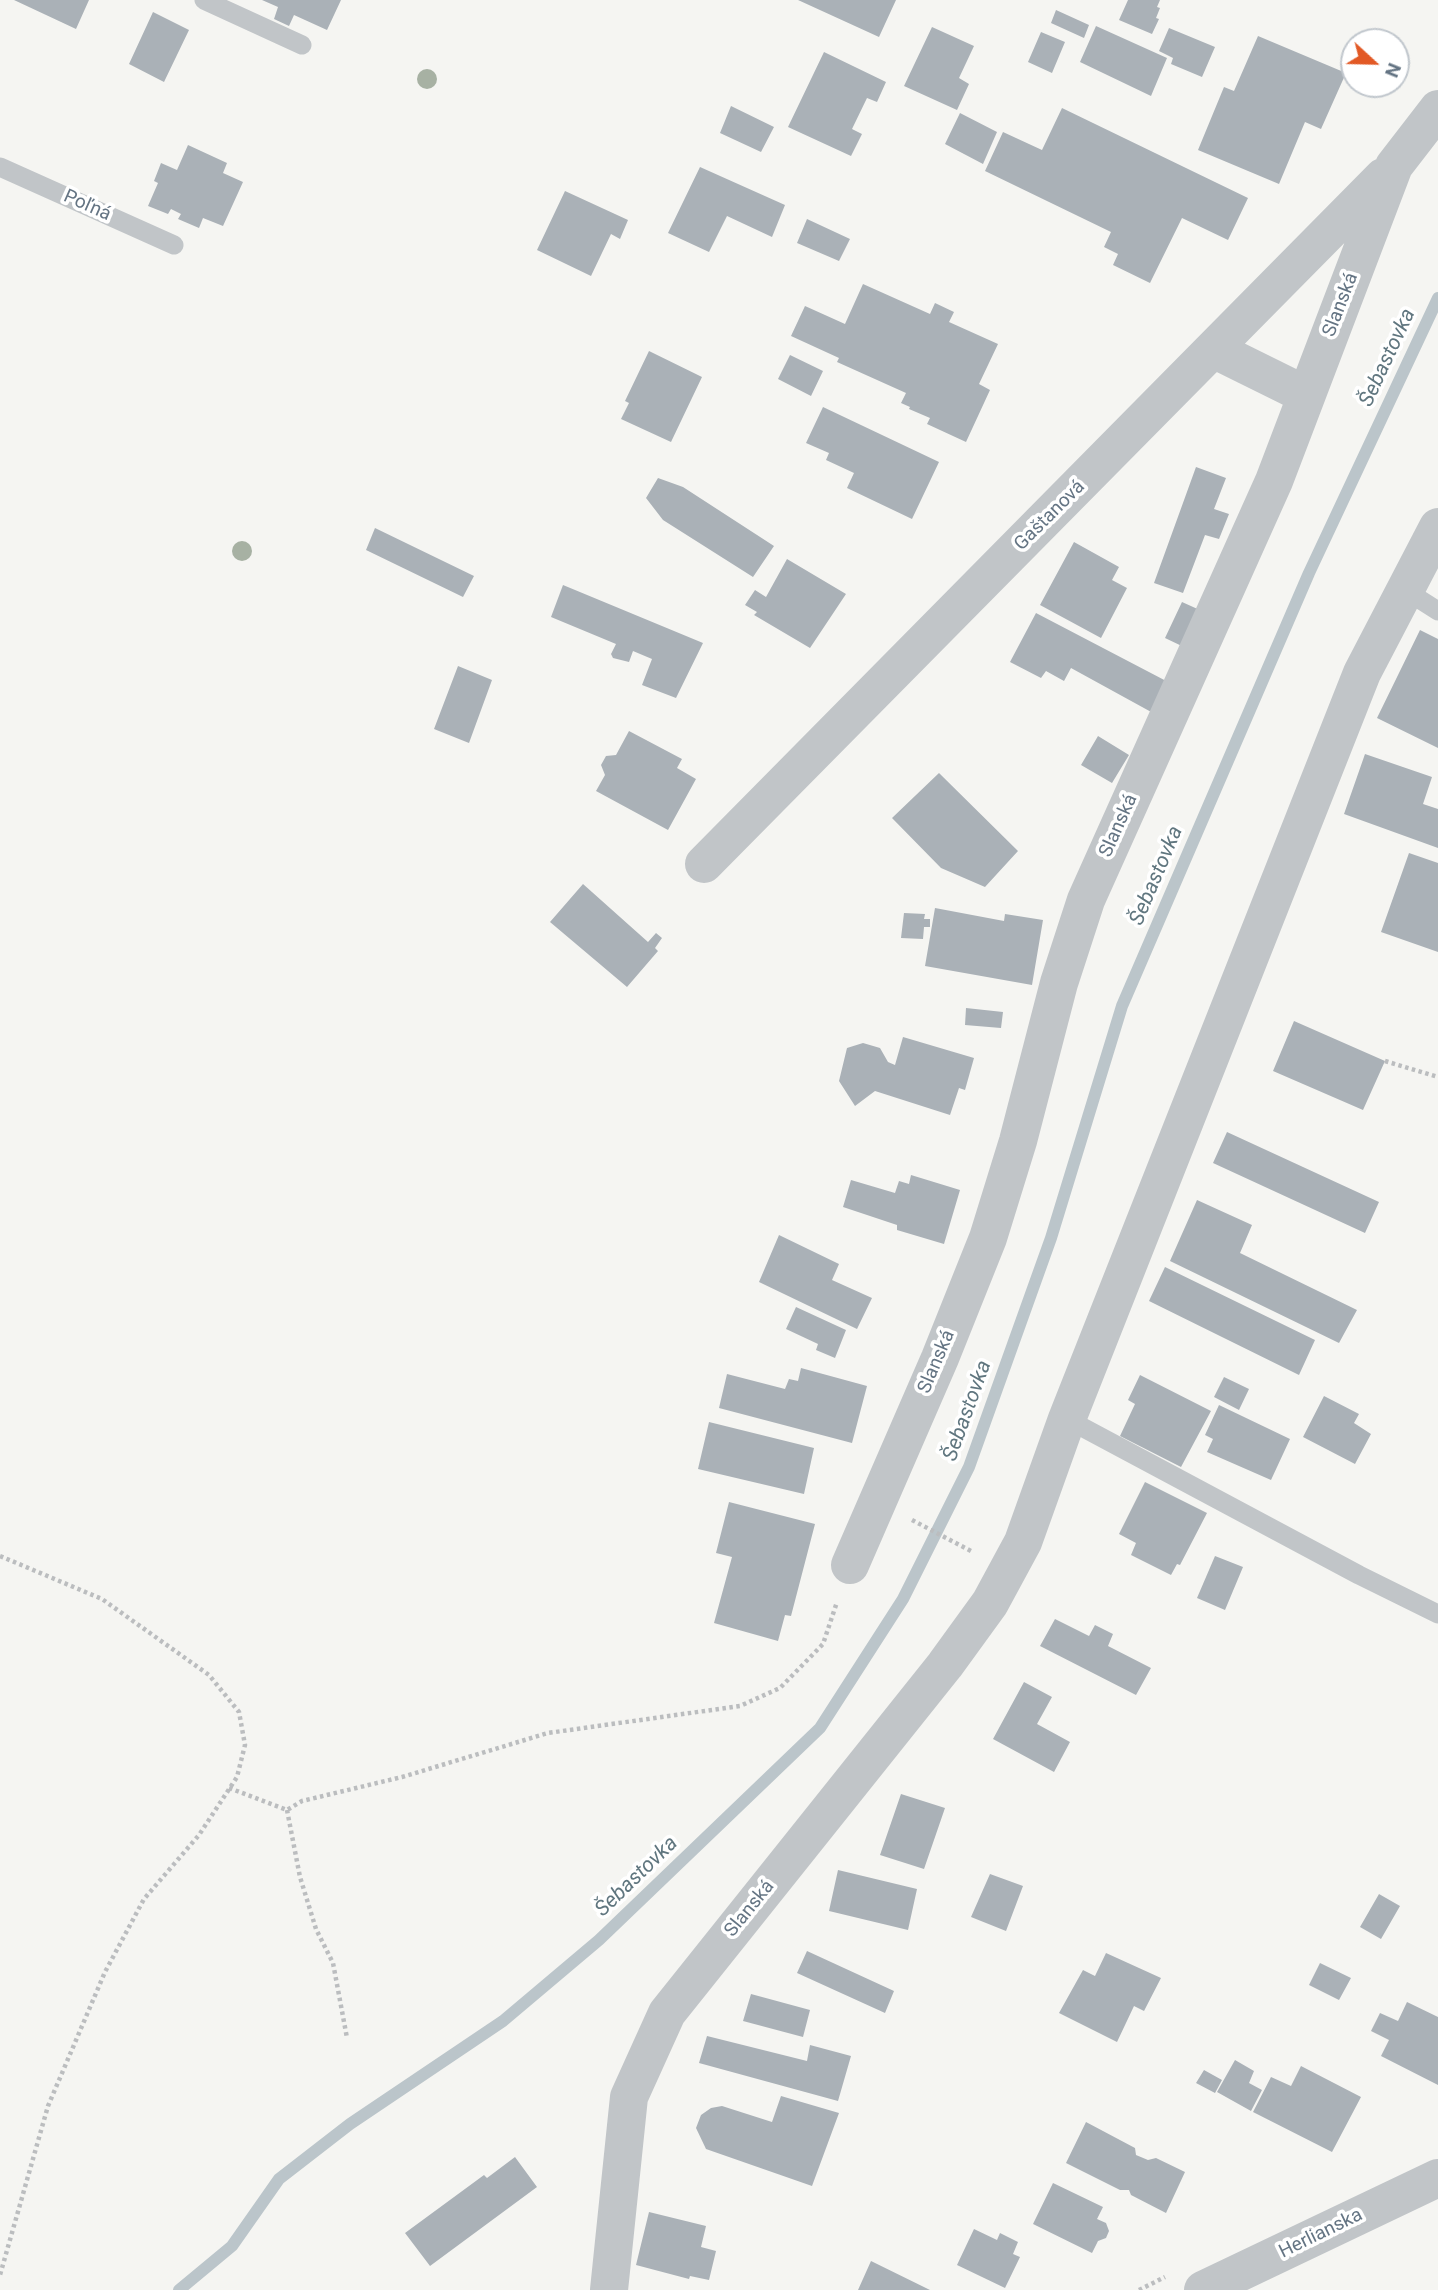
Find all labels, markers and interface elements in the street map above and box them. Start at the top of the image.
north arrow [1340,28,1410,98]
text: N [1380,60,1406,81]
street label: Poľná [60,186,114,226]
street label: Slanská [1318,270,1364,340]
water label: Šebastovka [1354,305,1422,411]
street label: Gaštanová [1010,476,1090,556]
street label: Slanská [1095,791,1143,861]
water label: Šebastovka [1125,823,1189,929]
street label: Slanská [914,1327,960,1397]
water label: Šebastovka [938,1357,998,1465]
water label: Šebastovka [590,1831,684,1923]
street label: Slanská [720,1876,780,1942]
street label: Herlianska [1276,2204,1366,2264]

